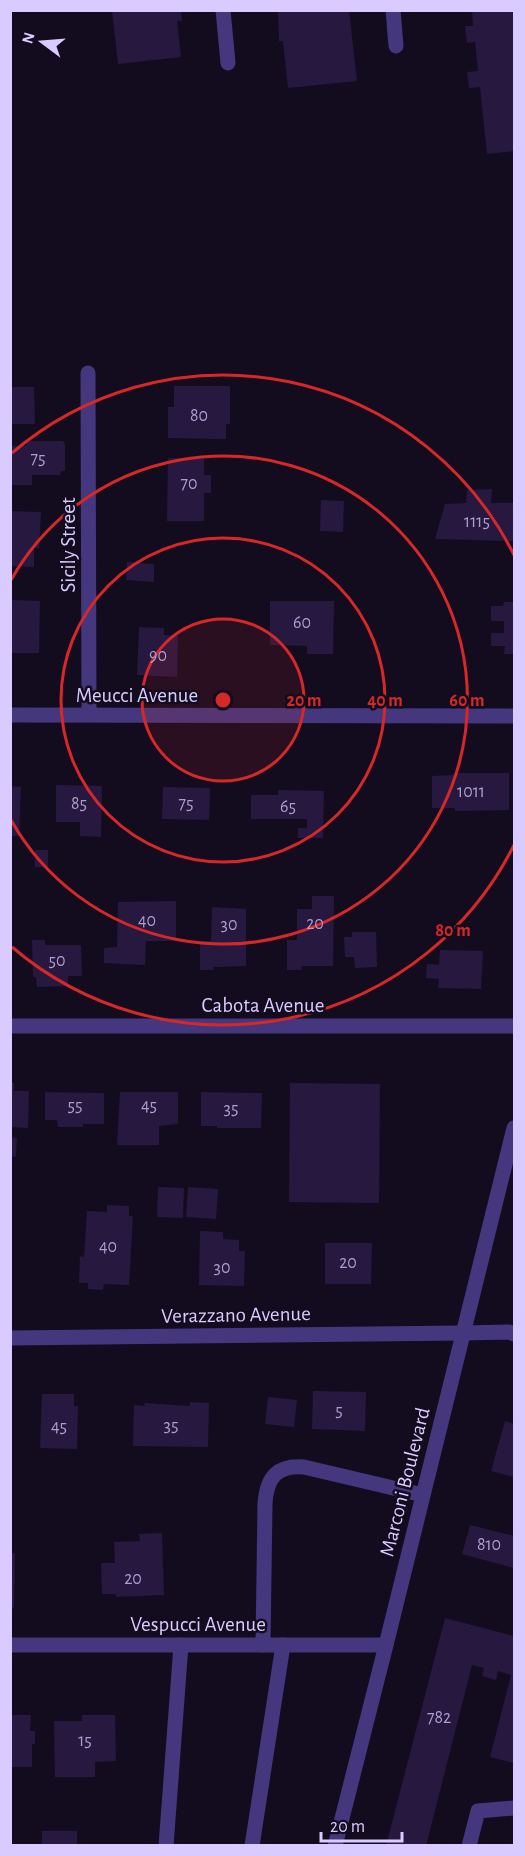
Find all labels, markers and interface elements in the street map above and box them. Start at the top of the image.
north arrow [12,12,72,72]
text: N [19,31,38,46]
house number: 80 [190,407,208,425]
house number: 75 [30,450,46,468]
house number: 70 [180,475,198,493]
street label: Sicily Street [58,497,79,593]
house number: 1115 [464,513,490,531]
house number: 60 [293,614,311,632]
house number: 90 [149,647,167,665]
street label: Meucci Avenue [76,685,198,706]
centre of rings [213,690,233,710]
text: 20 m [286,692,322,710]
text: 40 m [367,692,403,710]
text: 60 m [449,692,485,710]
house number: 1011 [457,783,485,801]
house number: 85 [71,795,87,813]
house number: 75 [178,795,194,813]
house number: 65 [280,798,296,816]
house number: 40 [138,912,156,930]
house number: 20 [306,915,324,933]
house number: 30 [221,916,237,934]
text: 80 m [435,922,471,940]
house number: 50 [48,952,66,970]
street label: Cabota Avenue [202,995,324,1016]
house number: 55 [67,1097,83,1115]
house number: 45 [141,1097,157,1115]
house number: 35 [224,1100,238,1118]
house number: 40 [99,1238,117,1256]
house number: 20 [339,1254,357,1272]
house number: 30 [214,1259,230,1277]
street label: Verazzano Avenue [161,1303,311,1327]
house number: 5 [335,1402,343,1420]
street label: Marconi Boulevard [376,1405,434,1559]
house number: 35 [164,1417,178,1435]
house number: 45 [51,1418,67,1436]
house number: 810 [477,1536,501,1554]
house number: 20 [124,1570,142,1588]
street label: Vespucci Avenue [130,1614,266,1635]
house number: 782 [427,1709,451,1727]
house number: 15 [78,1732,92,1750]
scale bar [321,1805,402,1843]
text: 20 m [330,1818,365,1836]

